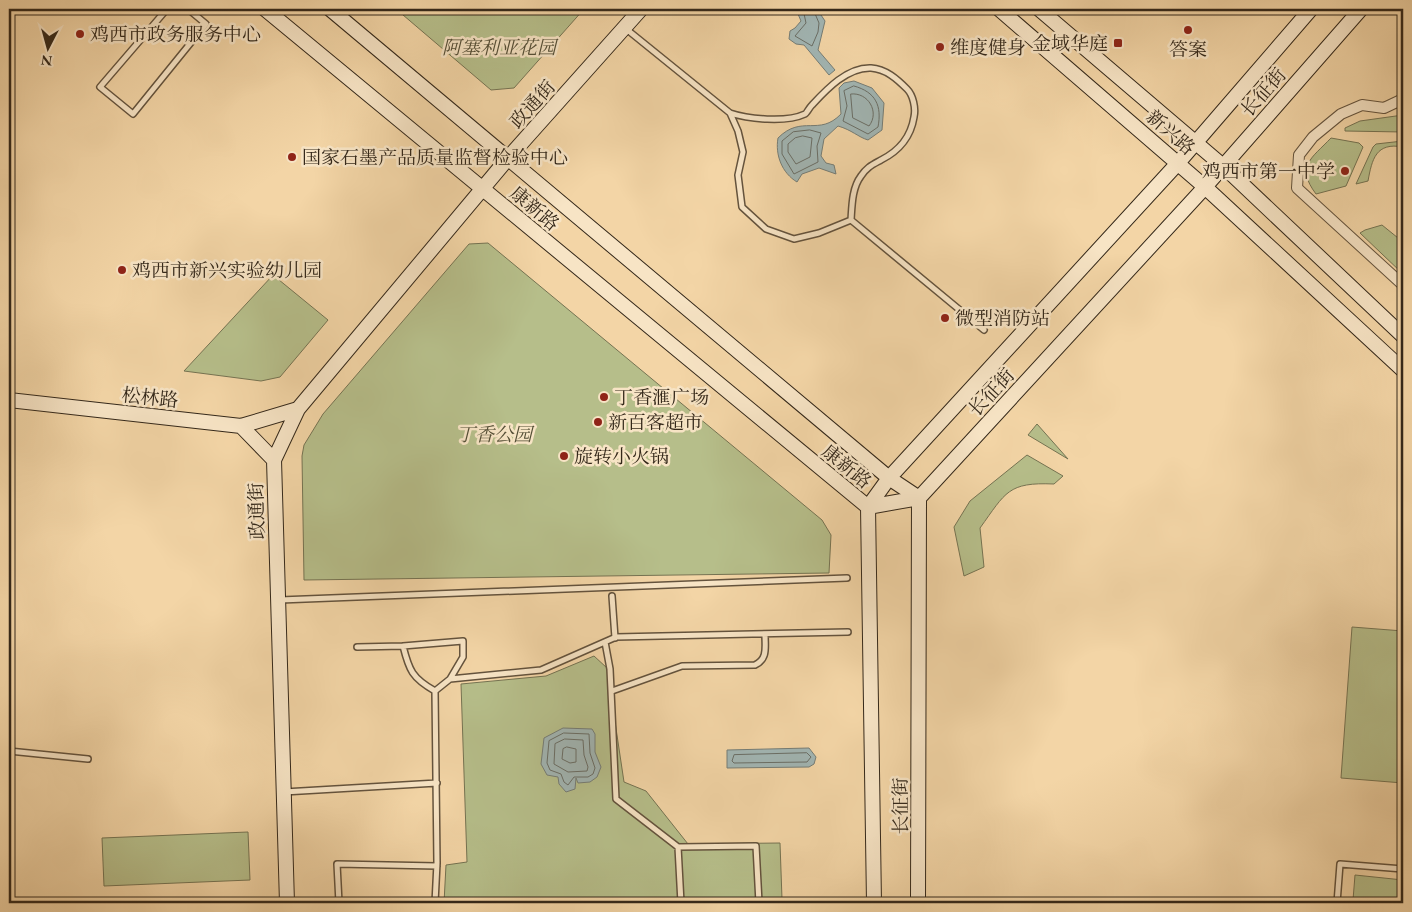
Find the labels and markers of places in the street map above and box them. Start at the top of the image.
place label: 鸡西市政务服务中心 [90,22,261,47]
marker: 答案 [1182,24,1194,36]
marker: 鸡西市政务服务中心 [74,28,86,40]
place label: 金域华庭 [1032,31,1108,56]
place label: 维度健身 [950,35,1026,60]
marker: 金域华庭 [1112,37,1124,49]
place label: 答案 [1169,37,1207,62]
marker: 维度健身 [934,41,946,53]
place label: 国家石墨产品质量监督检验中心 [302,145,568,170]
marker: 国家石墨产品质量监督检验中心 [286,151,298,163]
place label: 鸡西市第一中学 [1202,159,1335,184]
marker: 鸡西市第一中学 [1339,165,1351,177]
place label: 鸡西市新兴实验幼儿园 [132,258,322,283]
marker: 鸡西市新兴实验幼儿园 [116,264,128,276]
place label: 微型消防站 [955,306,1050,331]
marker: 微型消防站 [939,312,951,324]
place label: 丁香滙广场 [614,385,709,410]
marker: 丁香滙广场 [598,391,610,403]
place label: 新百客超市 [608,410,703,435]
marker: 新百客超市 [592,416,604,428]
place label: 旋转小火锅 [574,444,669,469]
marker: 旋转小火锅 [558,450,570,462]

